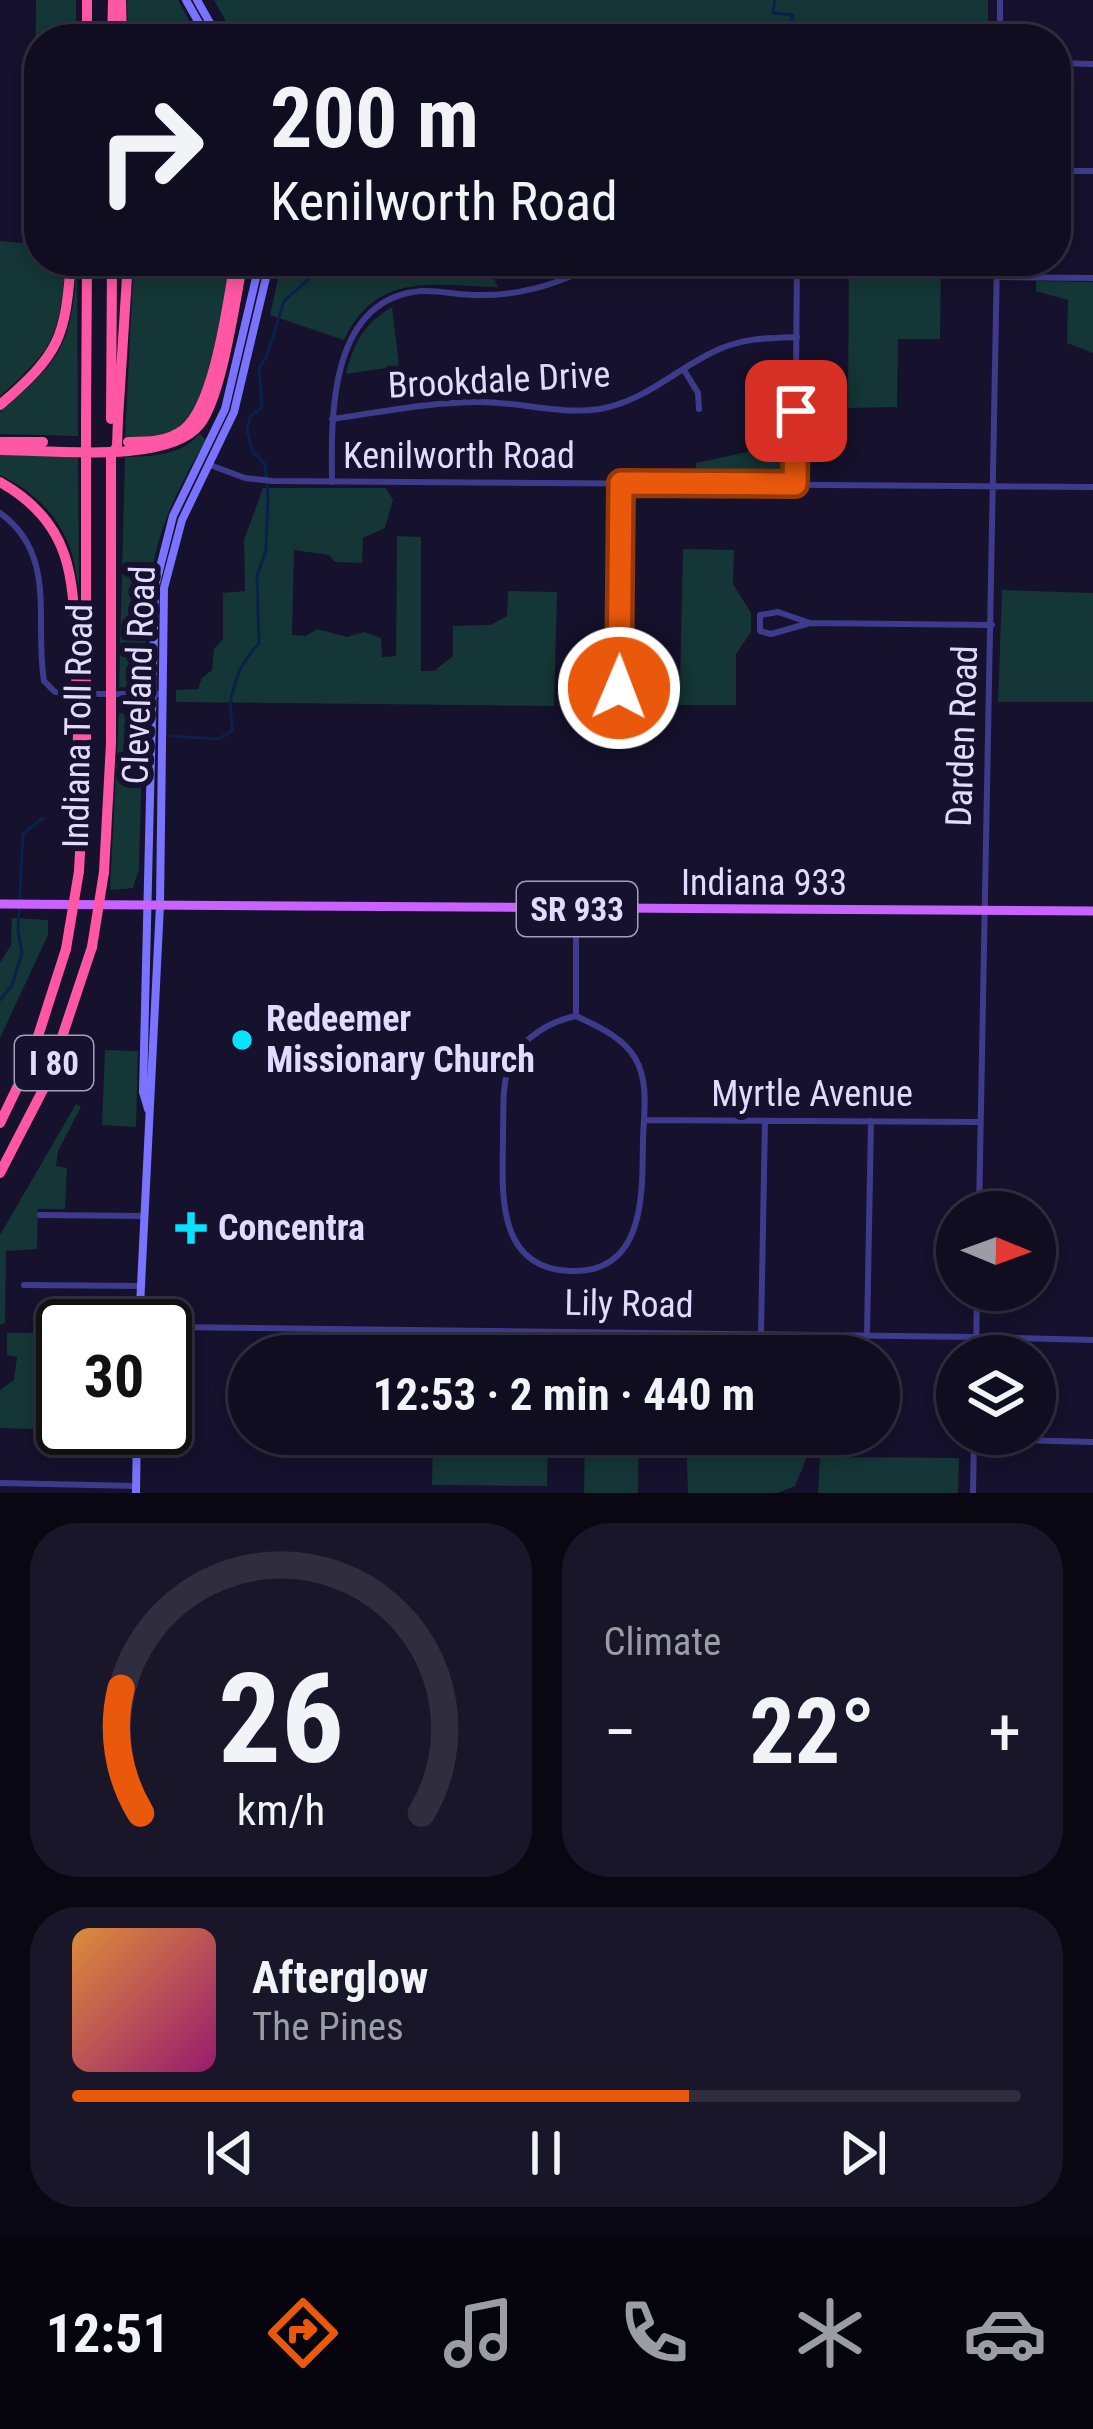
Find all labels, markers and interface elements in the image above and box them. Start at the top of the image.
text: 200 m [270,69,479,168]
icon: right [72,72,228,228]
text: Kenilworth Road [270,170,618,233]
street label: Brookdale Drive [387,353,611,407]
pin [745,360,847,462]
icon: arrive [763,378,829,444]
street label: Kenilworth Road [343,435,575,477]
street label: Cleveland Road [114,565,164,785]
street label: Indiana Toll Road [55,604,101,848]
position arrow [556,625,682,751]
street label: Darden Road [938,645,986,827]
street label: Indiana 933 [681,862,847,904]
road number: SR 933 [517,882,637,936]
place label: Redeemer Missionary Church [266,998,535,1081]
marker: Redeemer Missionary Church [229,1027,255,1053]
road number: I 80 [15,1036,93,1090]
street label: Myrtle Avenue [711,1073,913,1115]
north arrow [936,1191,1056,1311]
map controls [936,1191,1056,1455]
place label: Concentra [218,1207,365,1249]
marker: Concentra [175,1212,207,1244]
street label: Lily Road [564,1282,694,1326]
speed limit sign: 30 [36,1299,192,1455]
button: layers [936,1335,1056,1455]
text: 12:53 · 2 min · 440 m [373,1368,755,1421]
text: Climate [604,1619,721,1665]
text: 26 [218,1646,344,1792]
text: 22° [749,1680,875,1785]
text: − [604,1694,637,1771]
text: + [988,1694,1021,1771]
text: km/h [237,1785,325,1835]
text: Afterglow [252,1951,428,2004]
text: The Pines [252,2004,404,2050]
icon: previous [197,2120,263,2186]
icon: pause [513,2120,579,2186]
icon: next [830,2120,896,2186]
icon: directions [261,2291,345,2375]
icon: music [437,2291,521,2375]
icon: phone [612,2291,696,2375]
icon: climate [788,2291,872,2375]
icon: car [963,2291,1047,2375]
text: 12:51 [46,2302,170,2365]

